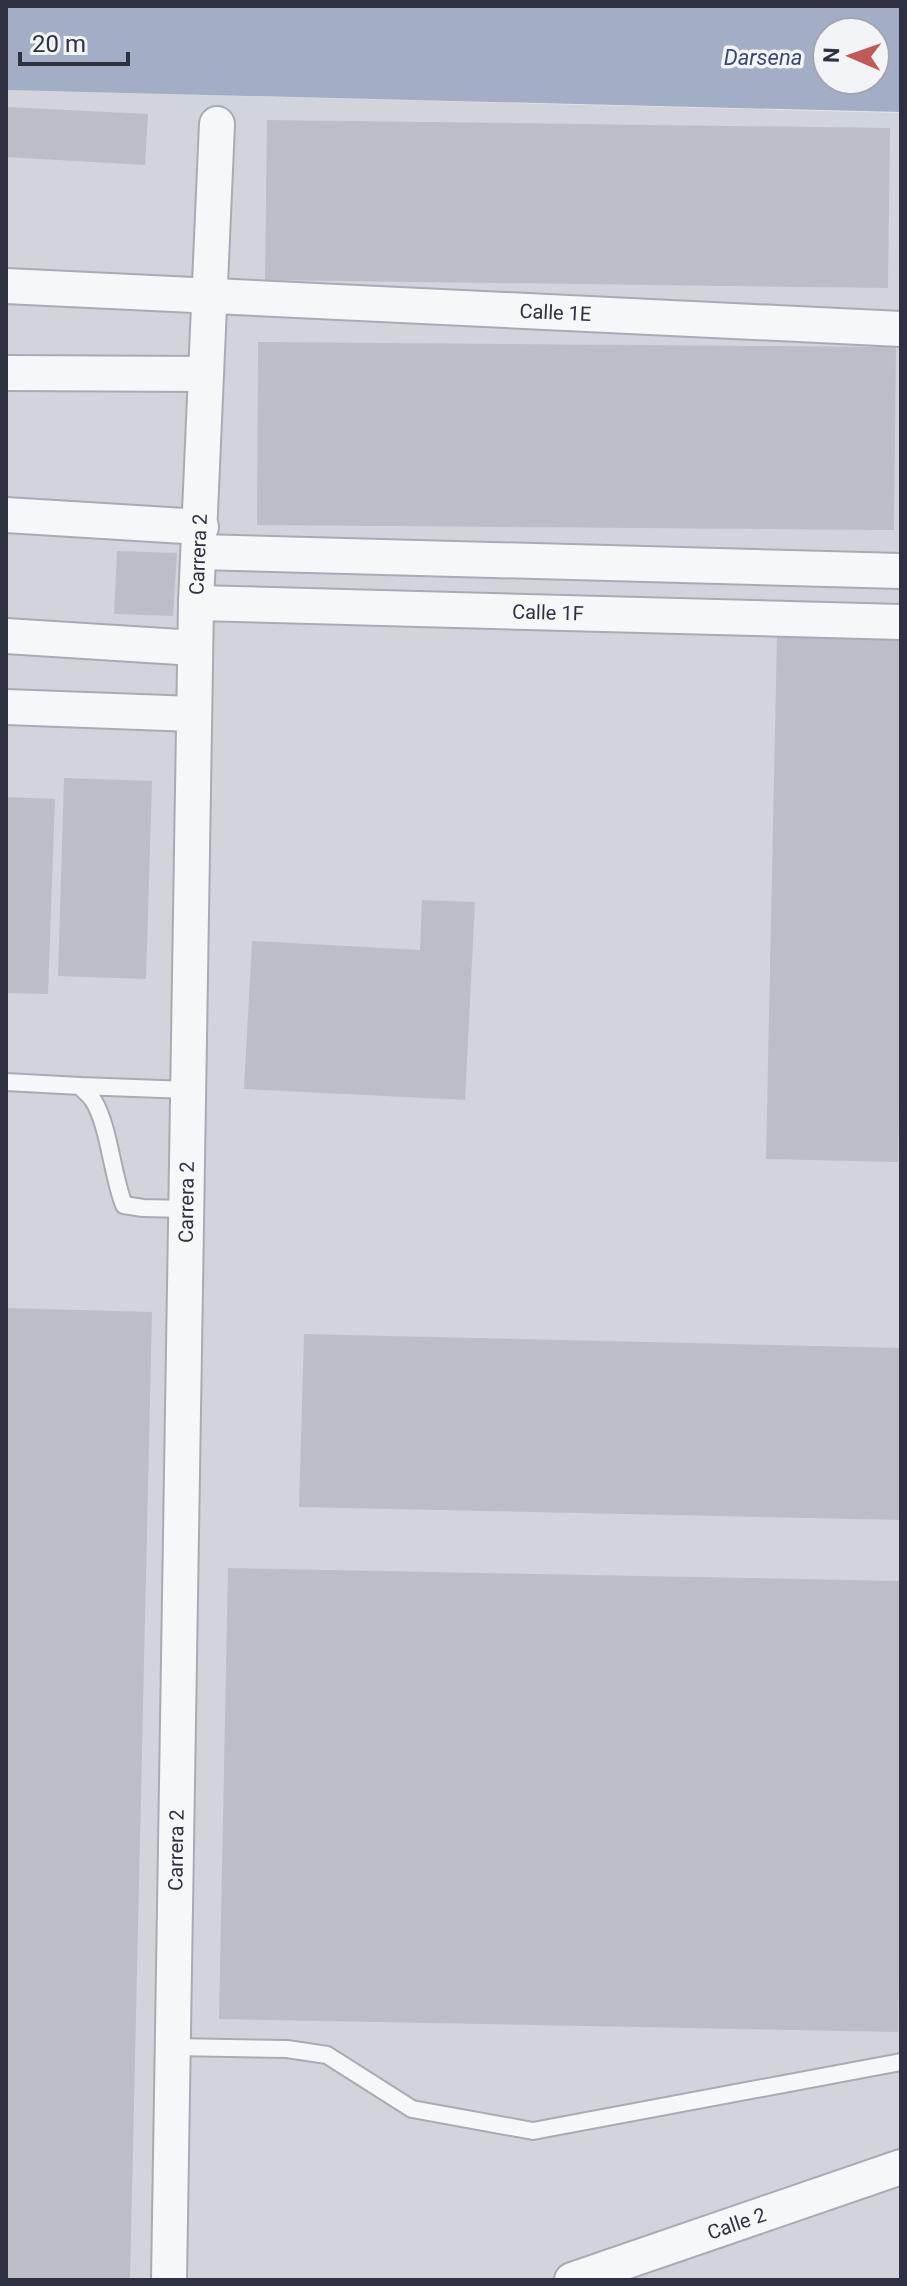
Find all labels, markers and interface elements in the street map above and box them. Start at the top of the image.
scale bar [20,16,128,66]
north arrow [811,16,891,96]
text: 20 m [32,30,86,58]
water label: Darsena [724,45,802,70]
text: N [819,47,844,64]
street label: Calle 1E [519,299,592,326]
street label: Carrera 2 [184,513,212,595]
street label: Calle 1F [512,600,584,625]
street label: Carrera 2 [174,1161,199,1243]
street label: Carrera 2 [163,1809,189,1891]
street label: Calle 2 [704,2202,769,2245]

